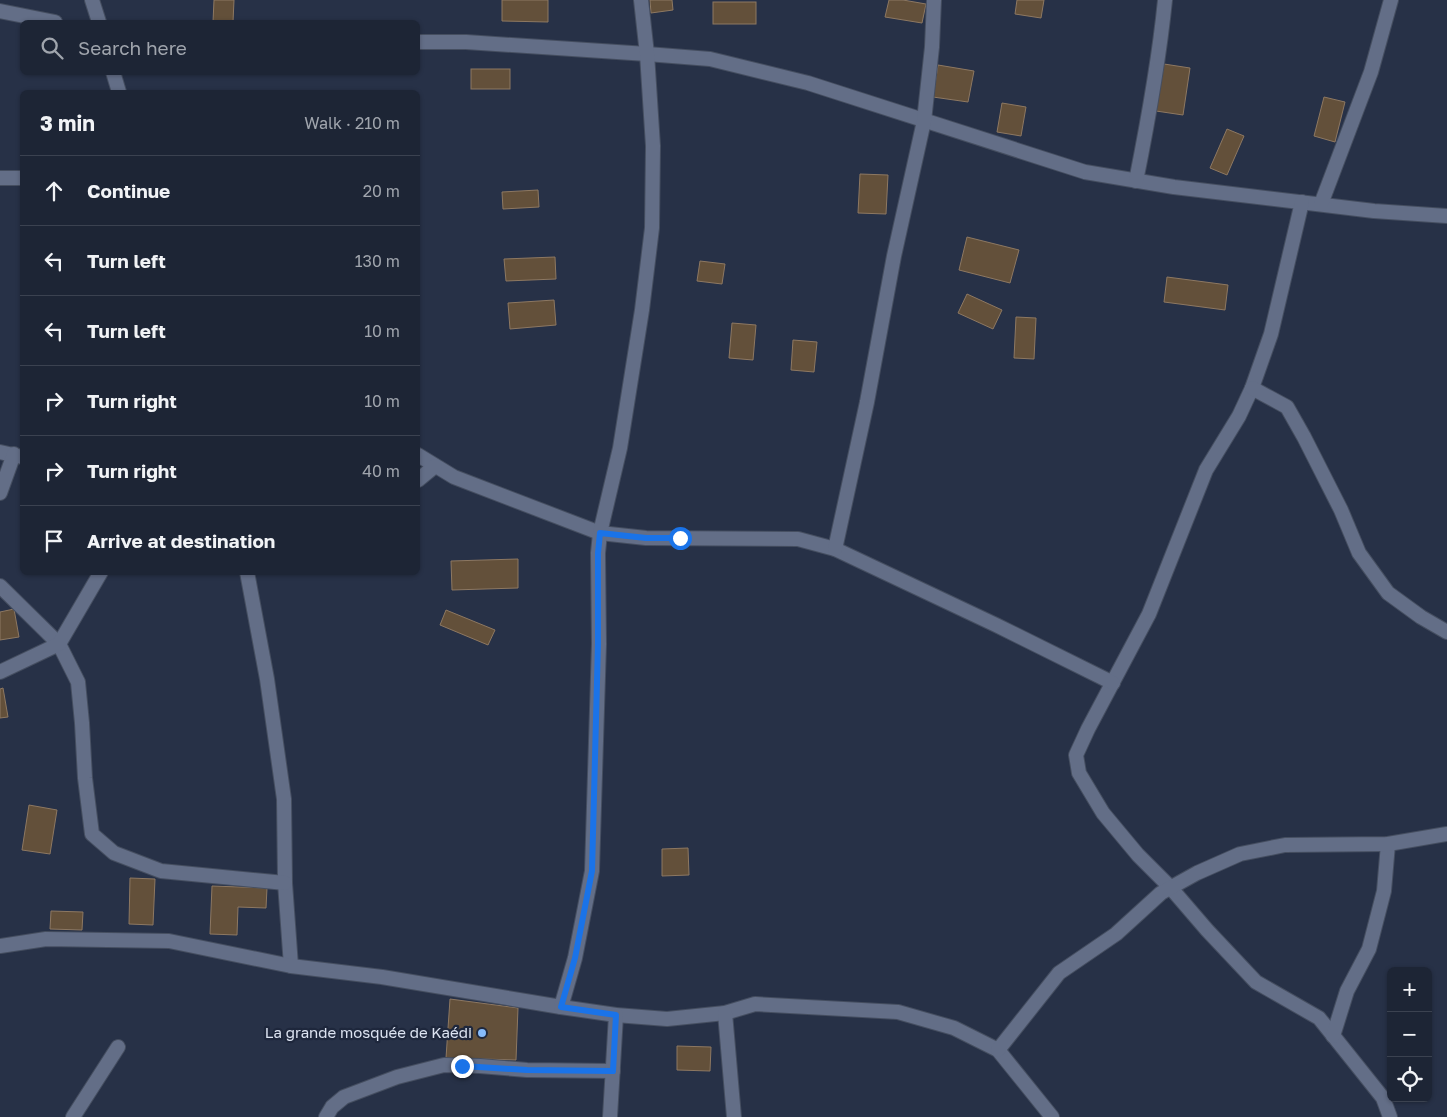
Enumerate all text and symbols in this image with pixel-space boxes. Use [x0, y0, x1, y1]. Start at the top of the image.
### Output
search box [20, 20, 420, 75]
icon: search [38, 34, 66, 62]
text: Search here [78, 36, 187, 59]
text: 3 min [40, 110, 95, 136]
text: Walk · 210 m [304, 113, 400, 133]
icon: ahead [40, 177, 68, 205]
text: Continue [87, 179, 170, 202]
text: 20 m [363, 181, 400, 201]
icon: left [40, 247, 68, 275]
text: Turn left [87, 249, 166, 272]
text: 130 m [355, 251, 400, 271]
icon: left [40, 317, 68, 345]
text: Turn left [87, 319, 166, 342]
text: 10 m [364, 321, 400, 341]
icon: right [40, 387, 68, 415]
text: Turn right [87, 389, 177, 412]
text: 10 m [364, 391, 400, 411]
icon: right [40, 457, 68, 485]
text: Turn right [87, 459, 177, 482]
text: 40 m [362, 461, 400, 481]
icon: arrive [40, 527, 68, 555]
route start [669, 527, 692, 550]
text: Arrive at destination [87, 529, 275, 552]
map controls [1387, 967, 1432, 1102]
button: + [1387, 967, 1432, 1012]
button: − [1387, 1012, 1432, 1057]
place label: La grande mosquée de Kaédi [265, 1023, 472, 1041]
marker: La grande mosquée de Kaédi [476, 1027, 488, 1039]
route end [451, 1055, 474, 1078]
button: locate [1387, 1057, 1432, 1102]

